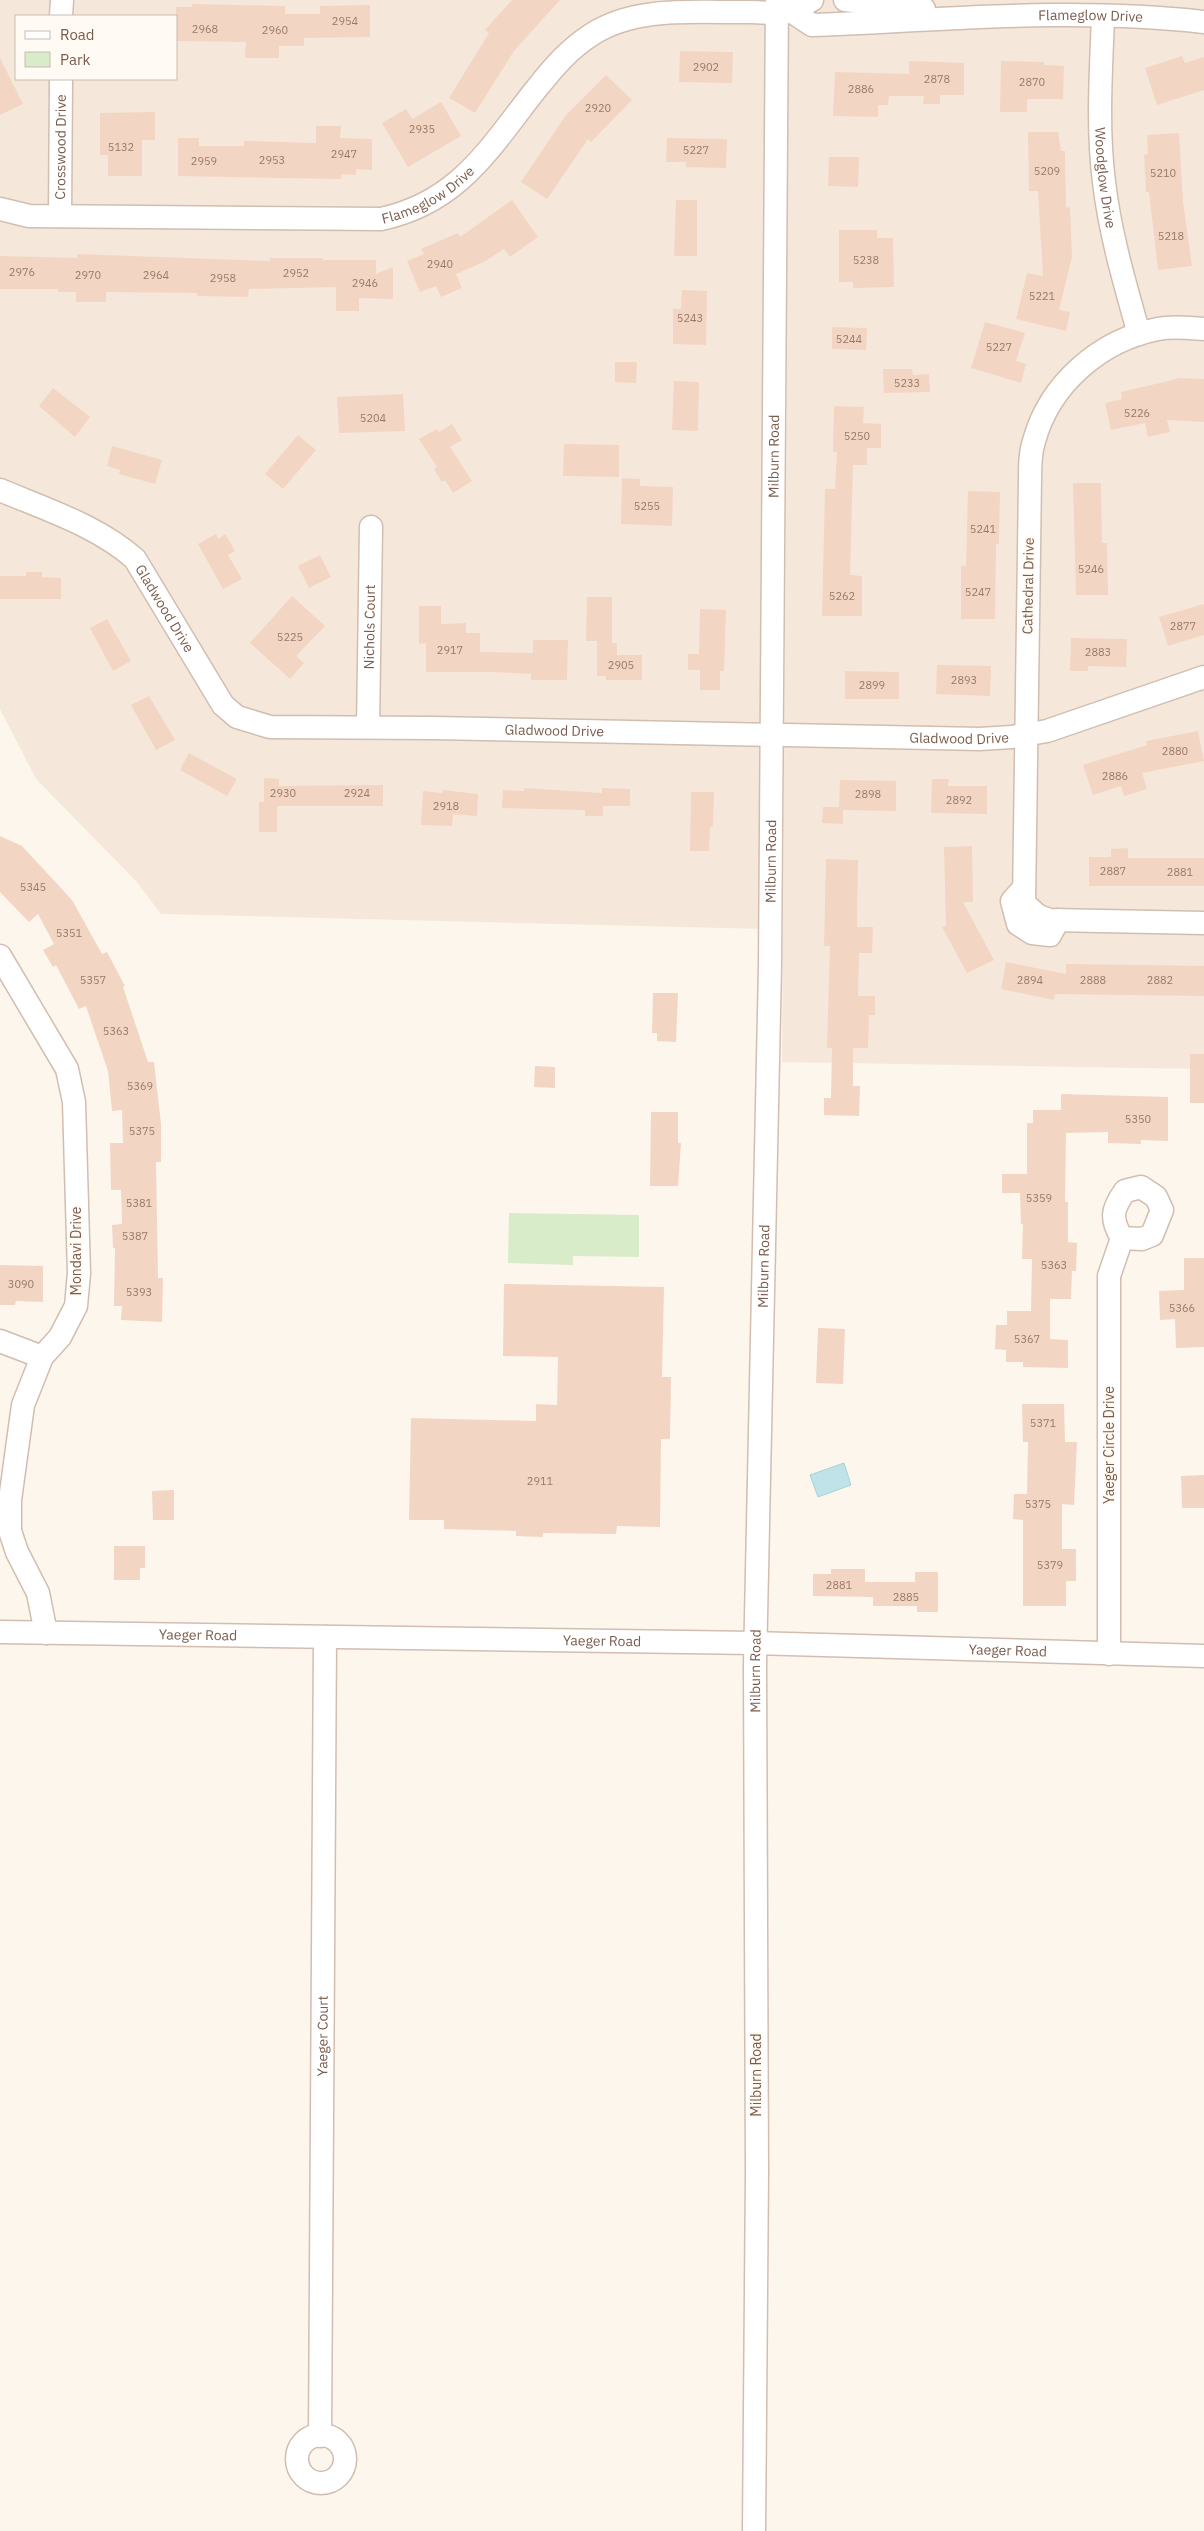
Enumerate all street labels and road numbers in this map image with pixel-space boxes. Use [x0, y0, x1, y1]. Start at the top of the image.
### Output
street label: Flameglow Drive [1038, 6, 1144, 26]
street label: Crosswood Drive [51, 94, 70, 200]
street label: Woodglow Drive [1091, 127, 1120, 230]
street label: Flameglow Drive [380, 162, 478, 228]
street label: Milburn Road [764, 414, 783, 498]
street label: Cathedral Drive [1018, 537, 1038, 635]
street label: Gladwood Drive [131, 561, 198, 656]
street label: Nichols Court [360, 584, 379, 670]
street label: Gladwood Drive [504, 720, 604, 740]
street label: Gladwood Drive [909, 728, 1010, 748]
street label: Milburn Road [761, 819, 780, 903]
street label: Mondavi Drive [67, 1206, 85, 1295]
street label: Milburn Road [754, 1224, 773, 1308]
street label: Yaeger Circle Drive [1100, 1386, 1118, 1504]
street label: Yaeger Road [159, 1625, 237, 1644]
street label: Milburn Road [746, 1629, 765, 1713]
street label: Yaeger Road [563, 1631, 641, 1650]
street label: Yaeger Road [968, 1640, 1047, 1660]
street label: Yaeger Court [313, 1995, 332, 2076]
street label: Milburn Road [747, 2033, 765, 2117]

